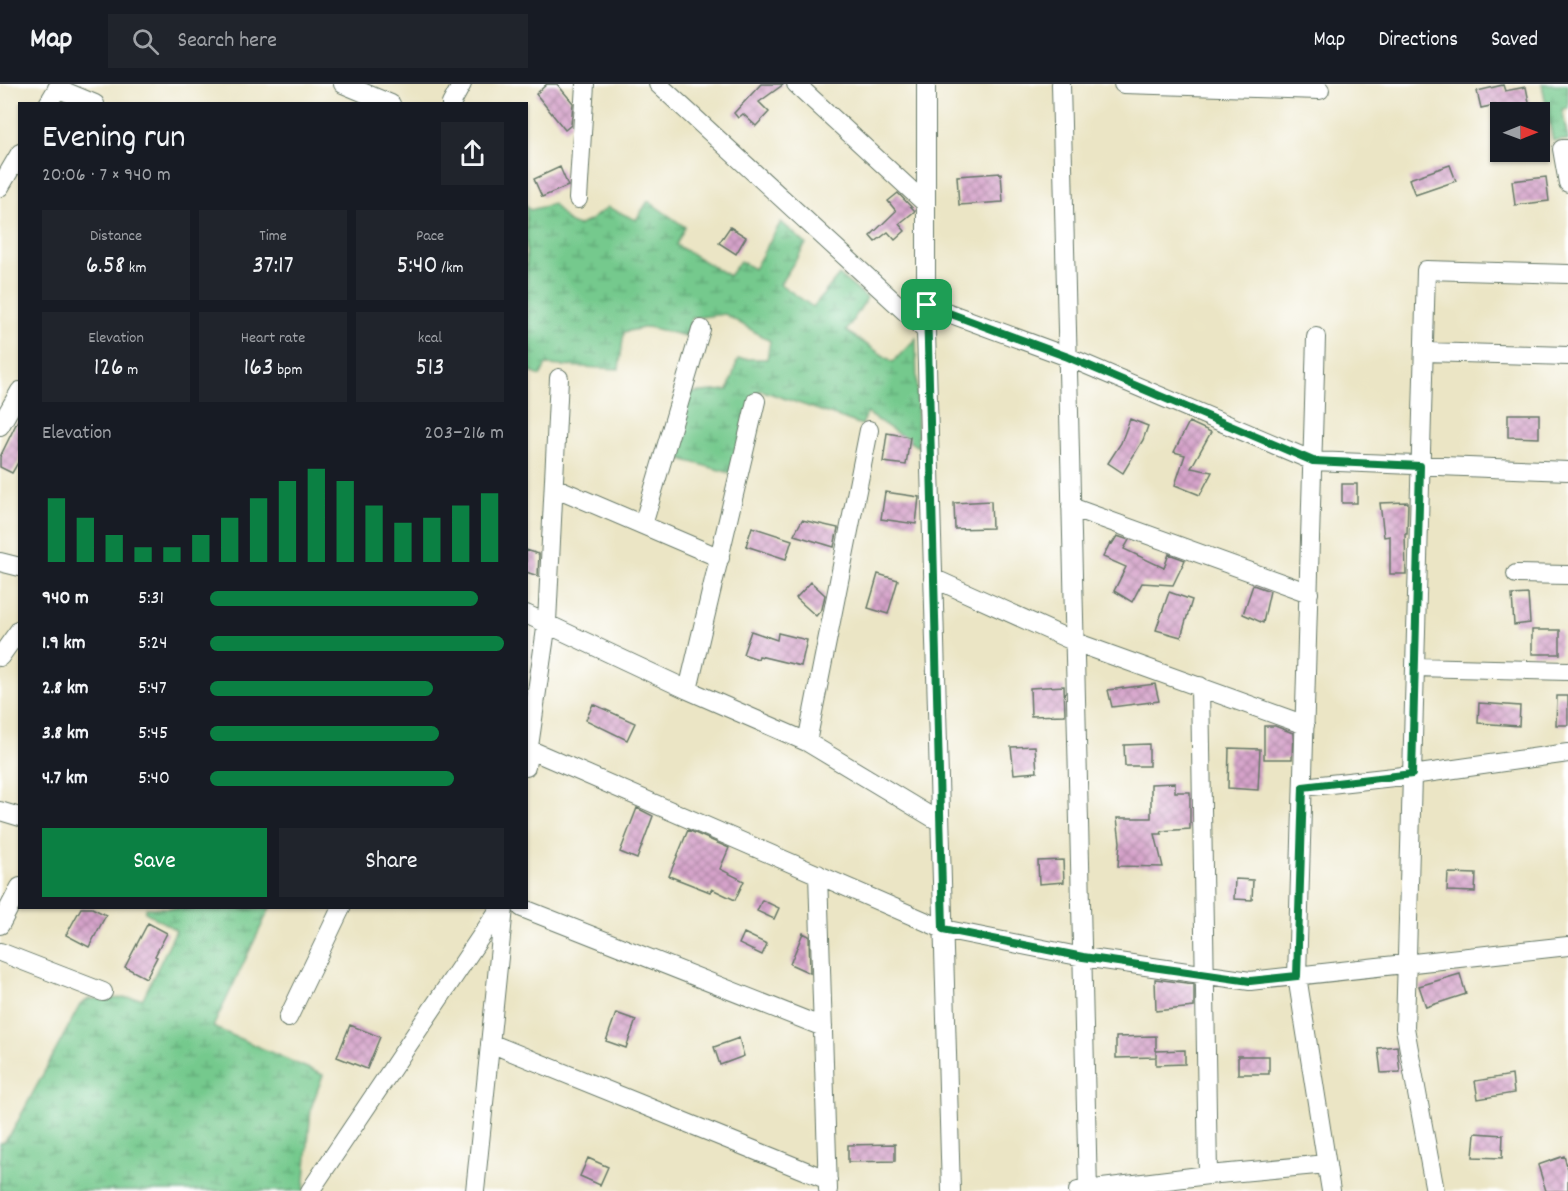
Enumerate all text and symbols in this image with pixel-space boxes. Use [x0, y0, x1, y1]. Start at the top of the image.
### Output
search box [108, 14, 528, 68]
text: Map [30, 21, 72, 61]
icon: search [129, 25, 162, 58]
text: Search here [177, 26, 277, 57]
text: Map [1314, 26, 1345, 56]
text: Directions [1378, 26, 1458, 56]
text: Saved [1491, 26, 1538, 56]
north arrow [1490, 102, 1550, 162]
map controls [1490, 102, 1550, 162]
text: Evening run [42, 116, 186, 163]
button: share [441, 122, 504, 185]
text: 20:06 · 7 × 940 m [42, 162, 171, 190]
text: Distance [90, 225, 142, 248]
text: Time [259, 225, 287, 248]
text: Pace [416, 225, 444, 248]
text: 6.58 [86, 248, 125, 285]
text: 37:17 [252, 248, 294, 285]
text: 5:40 [396, 248, 438, 285]
text: km [125, 257, 146, 280]
text: /km [438, 257, 464, 280]
pin [901, 279, 952, 330]
icon: arrive [910, 288, 943, 321]
text: Elevation [88, 327, 144, 350]
text: Heart rate [241, 327, 305, 350]
text: kcal [418, 327, 442, 350]
text: 126 [94, 350, 124, 387]
text: 163 [244, 350, 274, 387]
text: 513 [415, 350, 445, 387]
text: m [124, 359, 138, 382]
text: bpm [274, 359, 302, 382]
text: Elevation [42, 420, 112, 448]
text: 203–216 m [424, 420, 504, 448]
text: 940 m [42, 585, 89, 613]
text: 5:31 [138, 585, 164, 613]
text: 1.9 km [42, 630, 85, 658]
text: 5:24 [138, 630, 168, 658]
text: 2.8 km [42, 675, 89, 703]
text: 5:47 [138, 675, 167, 703]
text: 3.8 km [42, 720, 89, 748]
text: 5:45 [138, 720, 168, 748]
text: 4.7 km [42, 765, 88, 793]
text: 5:40 [138, 765, 170, 793]
button: Save [42, 828, 267, 897]
button: Share [279, 828, 504, 897]

